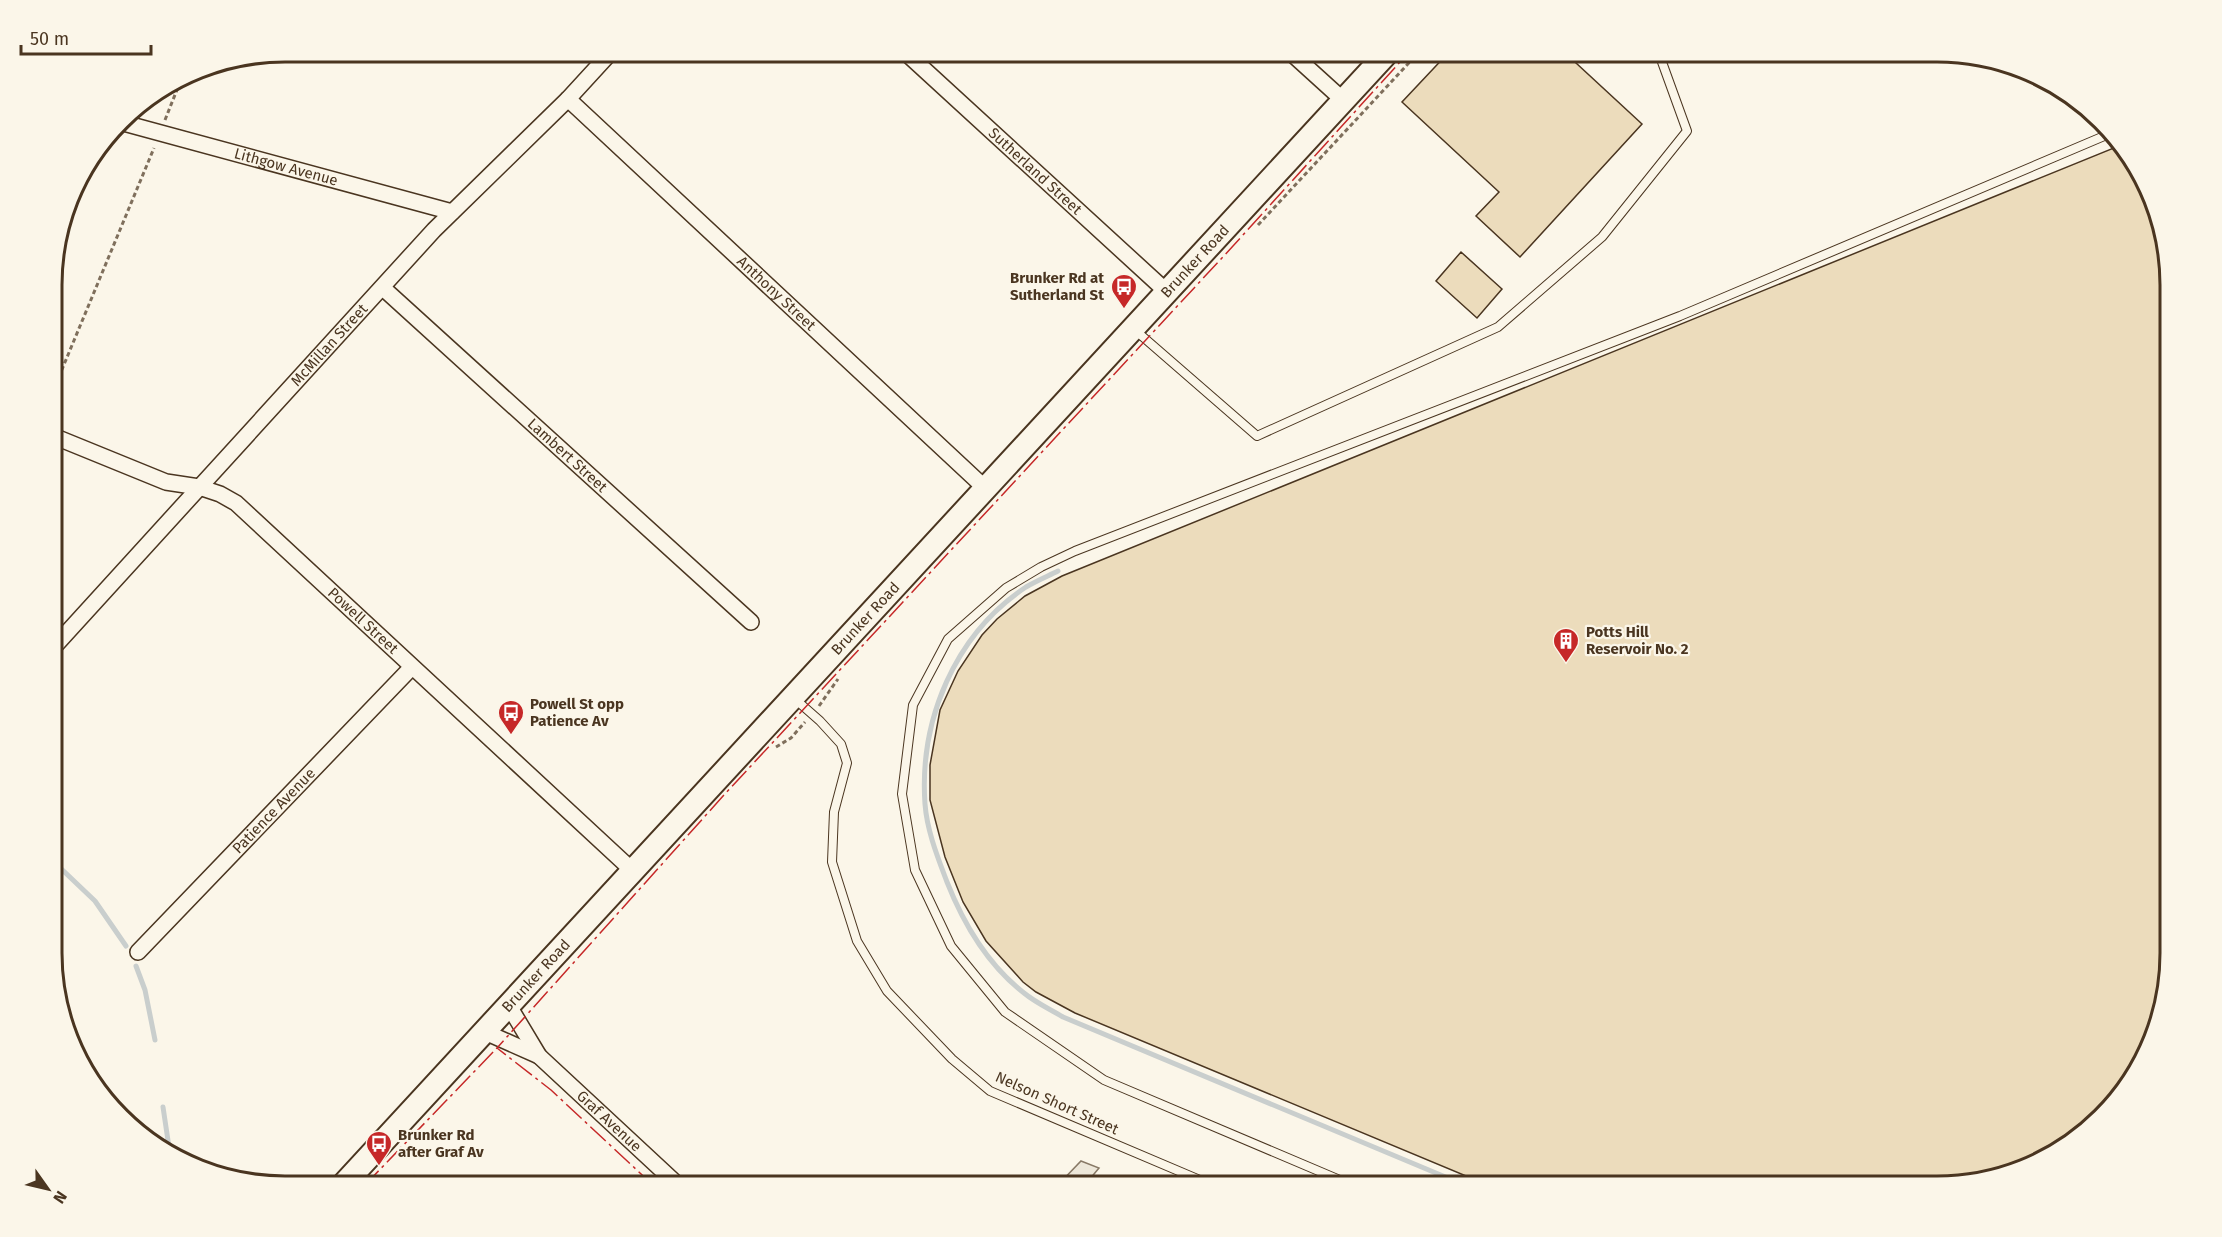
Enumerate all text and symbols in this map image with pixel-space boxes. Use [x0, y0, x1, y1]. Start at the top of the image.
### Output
scale bar [21, 18, 152, 56]
text: 50 m [30, 28, 69, 50]
street label: Sutherland Street [985, 124, 1086, 219]
street label: Lithgow Avenue [232, 144, 340, 190]
street label: Brunker Road [1157, 221, 1233, 301]
street label: Anthony Street [733, 252, 820, 335]
place label: Brunker Rd at Sutherland St [1010, 269, 1104, 304]
bus stop icon: Brunker Rd at Sutherland St [1109, 272, 1139, 310]
street label: McMillan Street [287, 300, 372, 390]
street label: Lambert Street [524, 415, 611, 496]
street label: Brunker Road [827, 578, 903, 659]
street label: Powell Street [324, 584, 402, 658]
place label: Potts Hill Reservoir No. 2 [1586, 623, 1689, 658]
building icon: Potts Hill Reservoir No. 2 [1551, 626, 1581, 664]
place label: Powell St opp Patience Av [530, 695, 624, 730]
bus stop icon: Powell St opp Patience Av [496, 698, 526, 736]
street label: Patience Avenue [229, 764, 319, 857]
street label: Brunker Road [498, 936, 574, 1016]
street label: Nelson Short Street [993, 1068, 1122, 1138]
street label: Graf Avenue [573, 1087, 645, 1156]
place label: Brunker Rd after Graf Av [398, 1126, 484, 1161]
bus stop icon: Brunker Rd after Graf Av [364, 1129, 394, 1167]
north arrow [18, 1159, 78, 1219]
text: N [49, 1187, 71, 1207]

